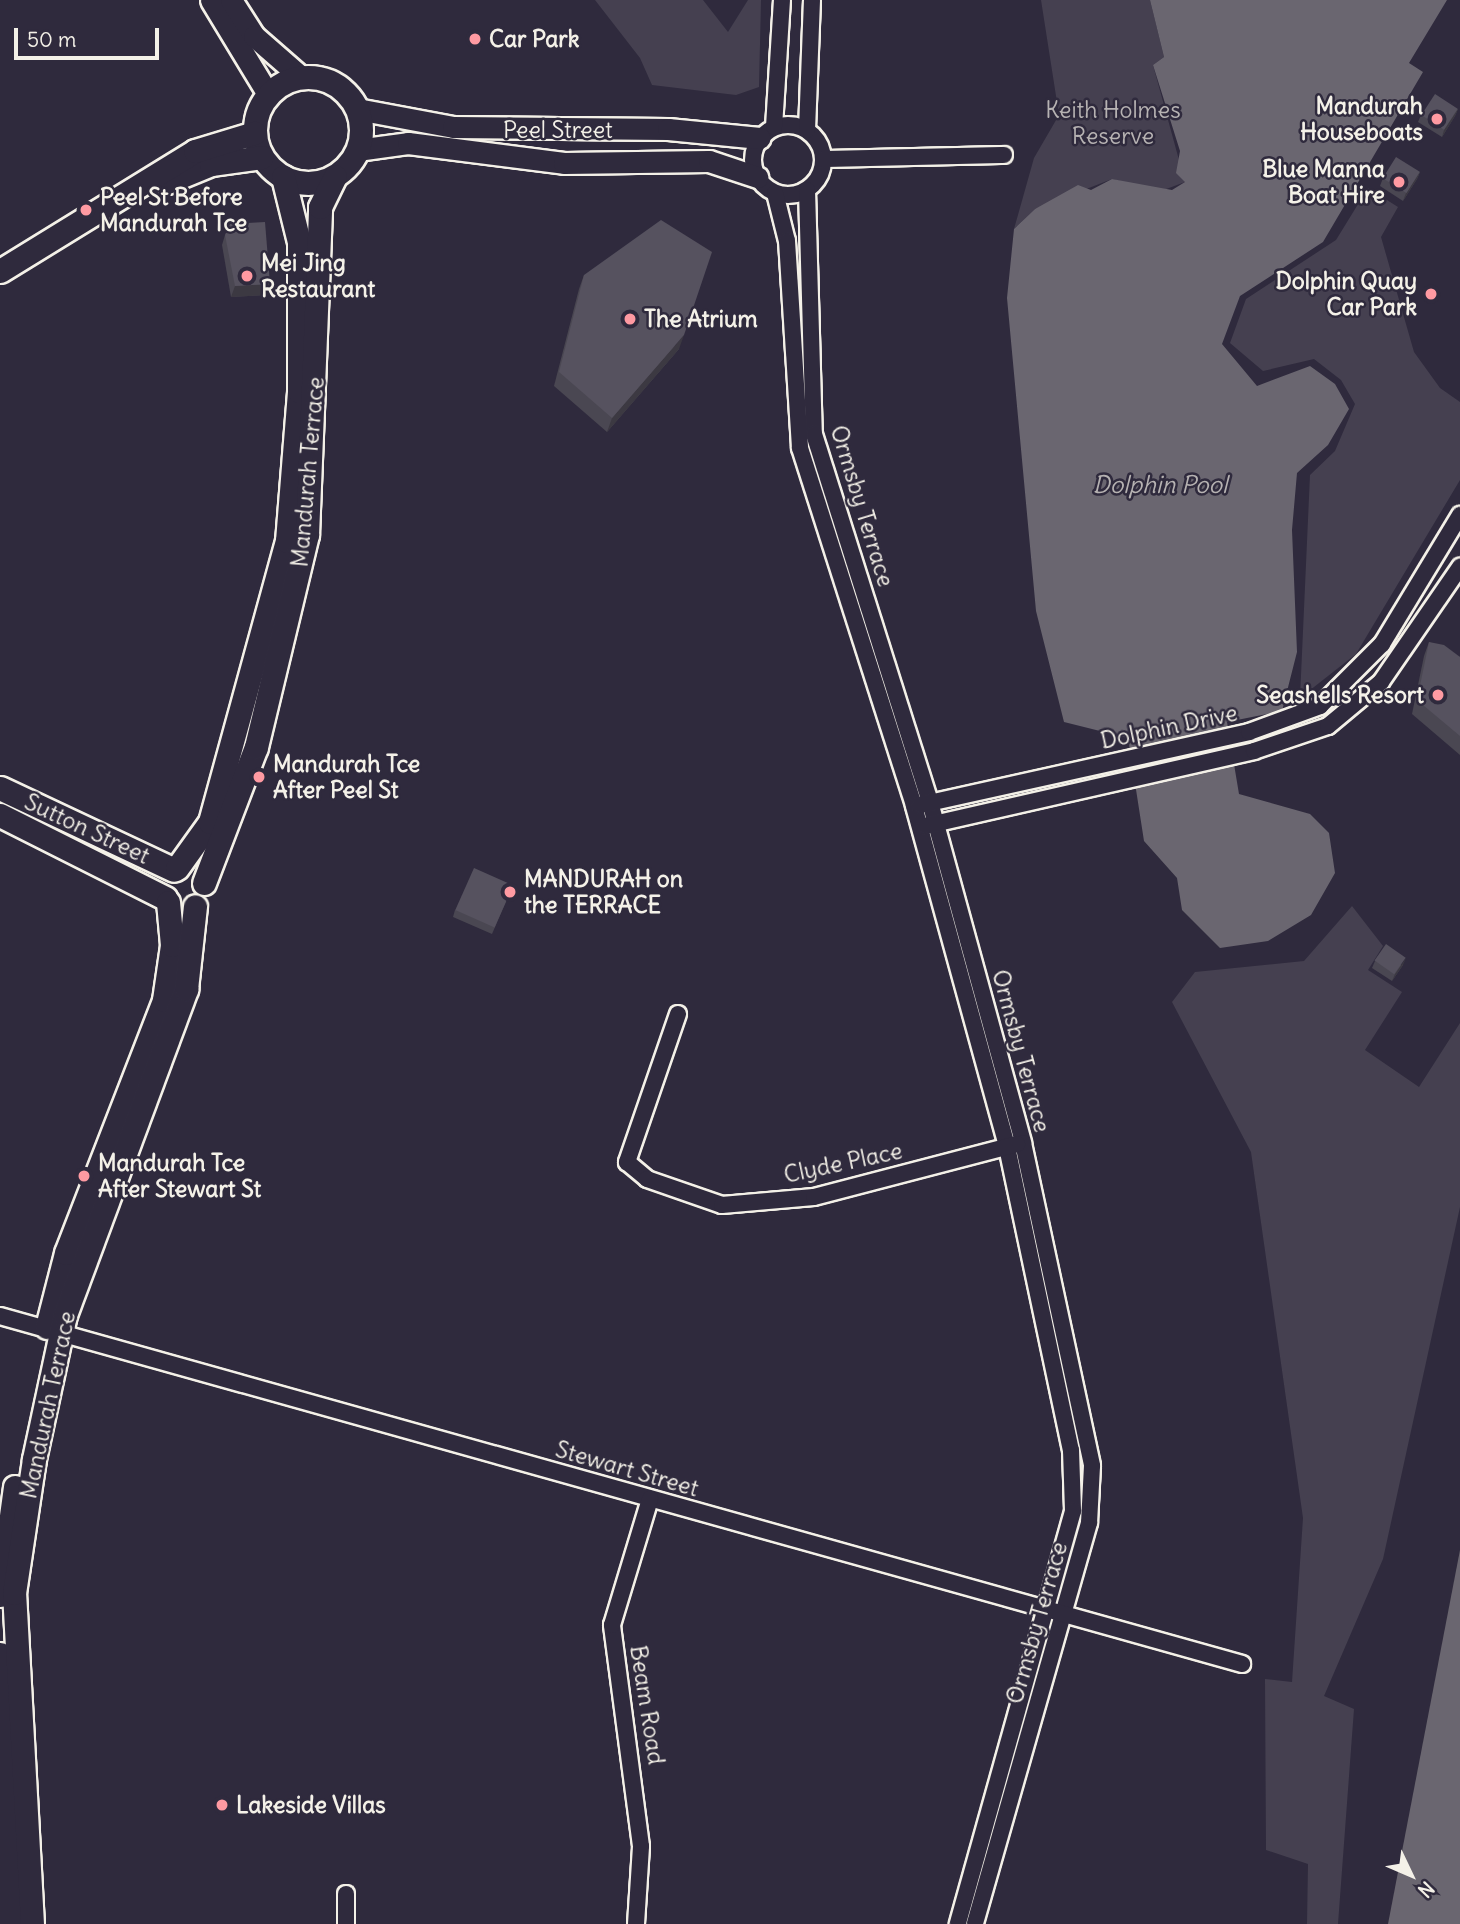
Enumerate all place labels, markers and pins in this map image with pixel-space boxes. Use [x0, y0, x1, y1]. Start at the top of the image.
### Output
place label: Car Park [489, 25, 579, 53]
marker: Car Park [467, 31, 483, 47]
place label: Mandurah Houseboats [1300, 92, 1423, 146]
marker: Mandurah Houseboats [1429, 111, 1445, 127]
place label: Blue Manna Boat Hire [1262, 155, 1385, 209]
marker: Blue Manna Boat Hire [1391, 174, 1407, 190]
place label: Peel St Before Mandurah Tce [100, 183, 247, 237]
marker: Peel St Before Mandurah Tce [78, 202, 94, 218]
place label: Mei Jing Restaurant [261, 249, 375, 303]
place label: Dolphin Quay Car Park [1276, 267, 1417, 321]
marker: Mei Jing Restaurant [239, 268, 255, 284]
marker: Dolphin Quay Car Park [1423, 286, 1439, 302]
place label: The Atrium [644, 305, 758, 333]
marker: The Atrium [622, 311, 638, 327]
place label: Seashells Resort [1256, 681, 1424, 709]
marker: Seashells Resort [1430, 687, 1446, 703]
place label: Mandurah Tce After Peel St [273, 750, 420, 804]
marker: Mandurah Tce After Peel St [251, 769, 267, 785]
place label: MANDURAH on the TERRACE [524, 865, 683, 919]
marker: MANDURAH on the TERRACE [502, 884, 518, 900]
place label: Mandurah Tce After Stewart St [98, 1149, 261, 1203]
marker: Mandurah Tce After Stewart St [76, 1168, 92, 1184]
place label: Lakeside Villas [236, 1791, 386, 1819]
marker: Lakeside Villas [214, 1797, 230, 1813]

